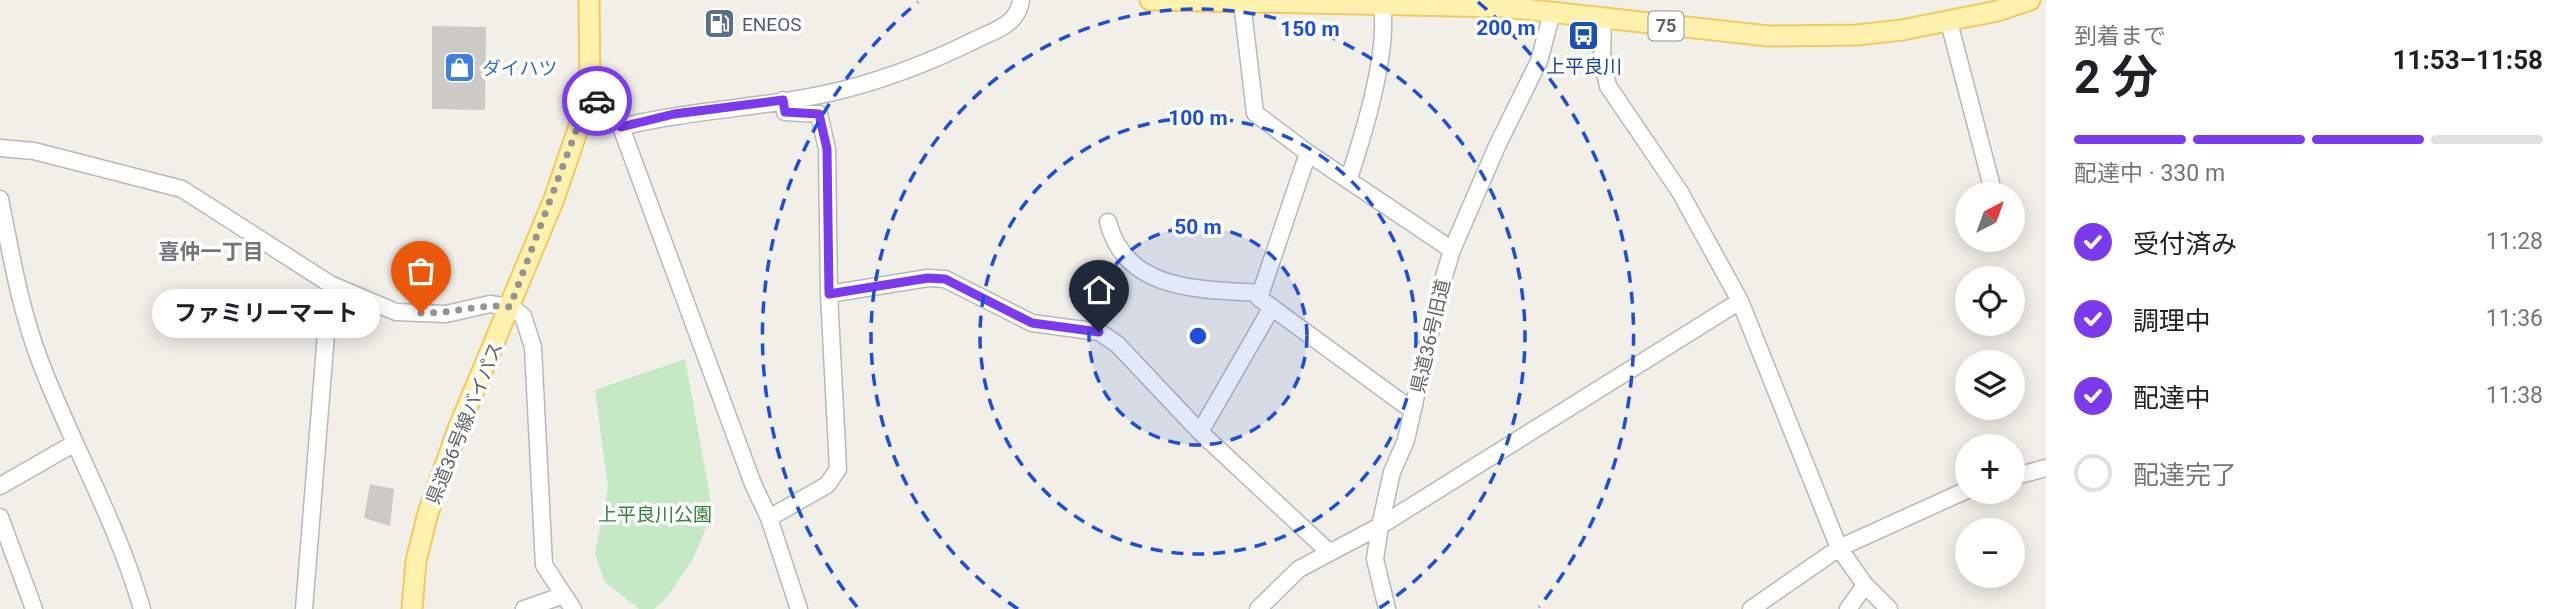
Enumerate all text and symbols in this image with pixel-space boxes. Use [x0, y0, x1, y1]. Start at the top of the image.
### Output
fuel station icon: ENEOS [702, 7, 736, 41]
road number: 75 [1648, 12, 1684, 41]
place label: ENEOS [742, 13, 802, 36]
text: 200 m [1476, 16, 1536, 40]
text: 150 m [1280, 17, 1340, 41]
bus stop icon: 上平良川 [1567, 18, 1601, 52]
text: 到着まで [2074, 23, 2166, 50]
text: 11:53–11:58 [2393, 45, 2543, 75]
text: 2 分 [2074, 50, 2158, 104]
shop icon: ダイハツ [442, 51, 476, 85]
place label: 上平良川 [1546, 55, 1622, 78]
place label: ダイハツ [482, 57, 558, 80]
courier [562, 66, 632, 136]
icon: car [578, 82, 616, 120]
text: 100 m [1168, 106, 1228, 130]
text: 配達中 · 330 m [2074, 160, 2225, 187]
north arrow [1955, 182, 2025, 252]
map controls [1955, 182, 2025, 588]
text: 50 m [1174, 215, 1222, 239]
icon: check [2074, 223, 2112, 261]
text: 11:28 [2486, 228, 2543, 255]
text: 受付済み [2133, 229, 2237, 259]
district label: 喜仲一丁目 [159, 240, 264, 264]
pin [391, 241, 451, 313]
icon: bag [402, 252, 440, 290]
pin [1069, 260, 1129, 332]
button: locate [1955, 266, 2025, 336]
icon: home [1080, 271, 1118, 309]
street label: 県道36号旧道 [1406, 277, 1455, 395]
callout: ファミリーマート [152, 288, 379, 338]
text: ファミリーマート [174, 300, 358, 327]
icon: check [2074, 300, 2112, 338]
text: 11:36 [2486, 305, 2543, 332]
text: 調理中 [2133, 306, 2211, 336]
centre of rings [1186, 324, 1210, 348]
street label: 県道36号線バイパス [421, 339, 508, 508]
button: layers [1955, 350, 2025, 420]
icon: check [2074, 377, 2112, 415]
text: 11:38 [2486, 382, 2543, 409]
text: 配達中 [2133, 383, 2211, 413]
button: + [1955, 434, 2025, 504]
text: 配達完了 [2133, 460, 2237, 490]
park label: 上平良川公園 [598, 503, 712, 526]
button: − [1955, 518, 2025, 588]

